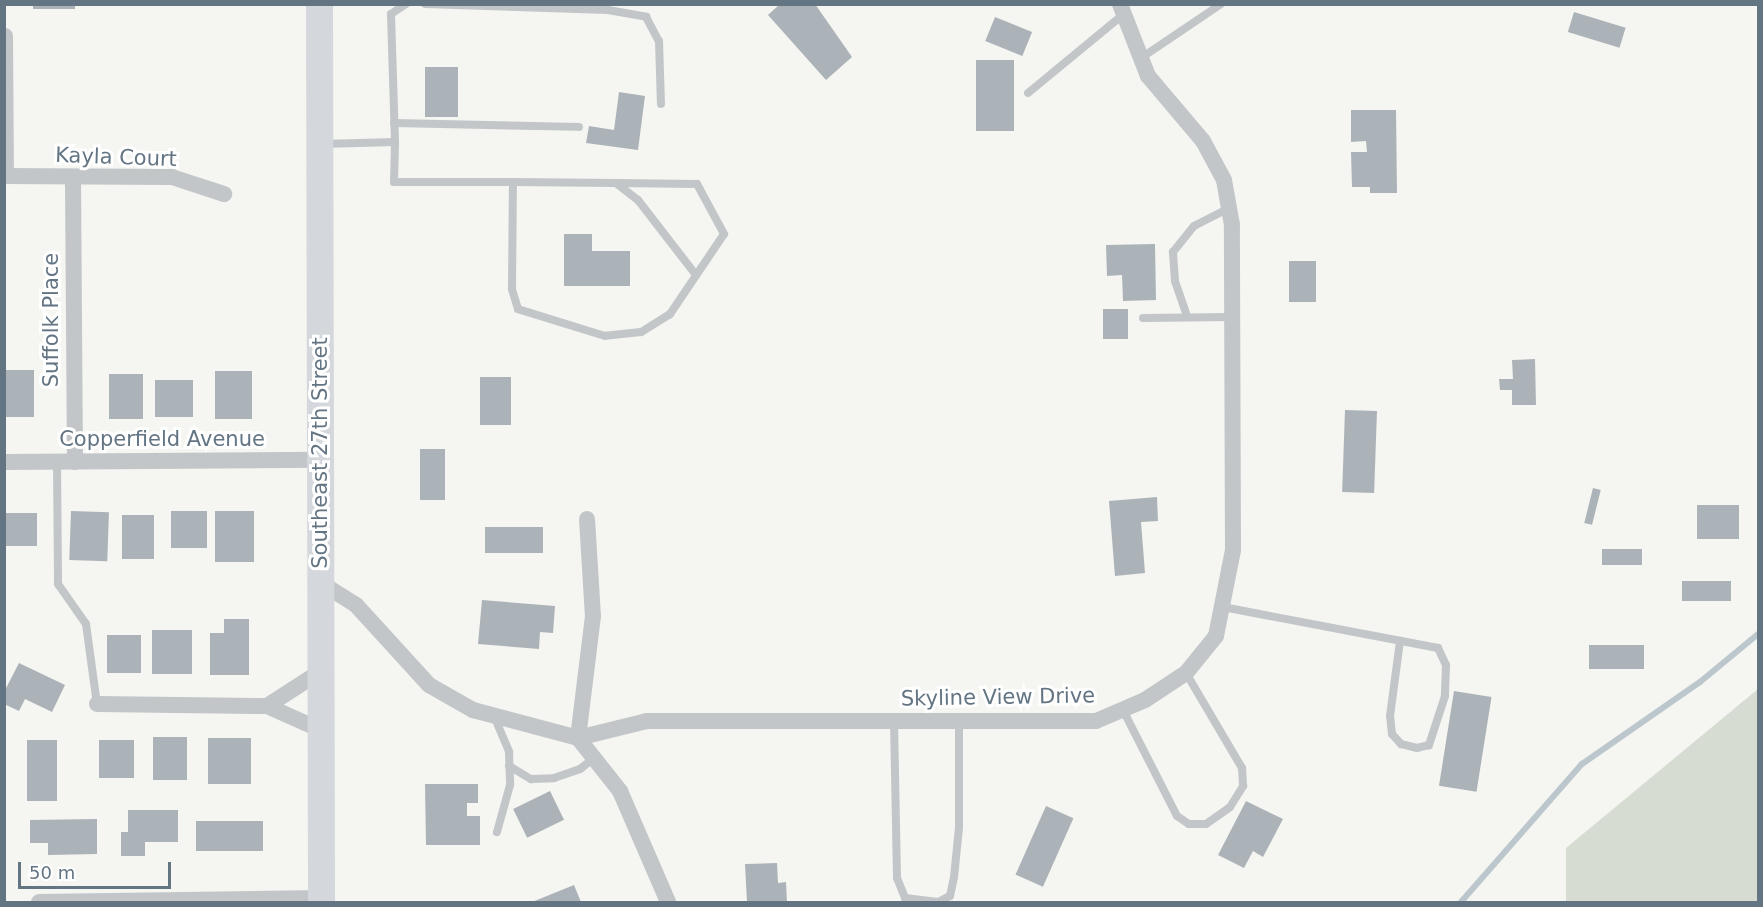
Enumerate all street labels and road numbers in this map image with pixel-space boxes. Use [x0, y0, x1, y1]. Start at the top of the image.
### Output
street label: Kayla Court [55, 142, 177, 172]
street label: Suffolk Place [38, 253, 64, 387]
street label: Southeast 27th Street [307, 337, 333, 569]
street label: Copperfield Avenue [59, 426, 265, 452]
street label: Skyline View Drive [901, 683, 1095, 711]

